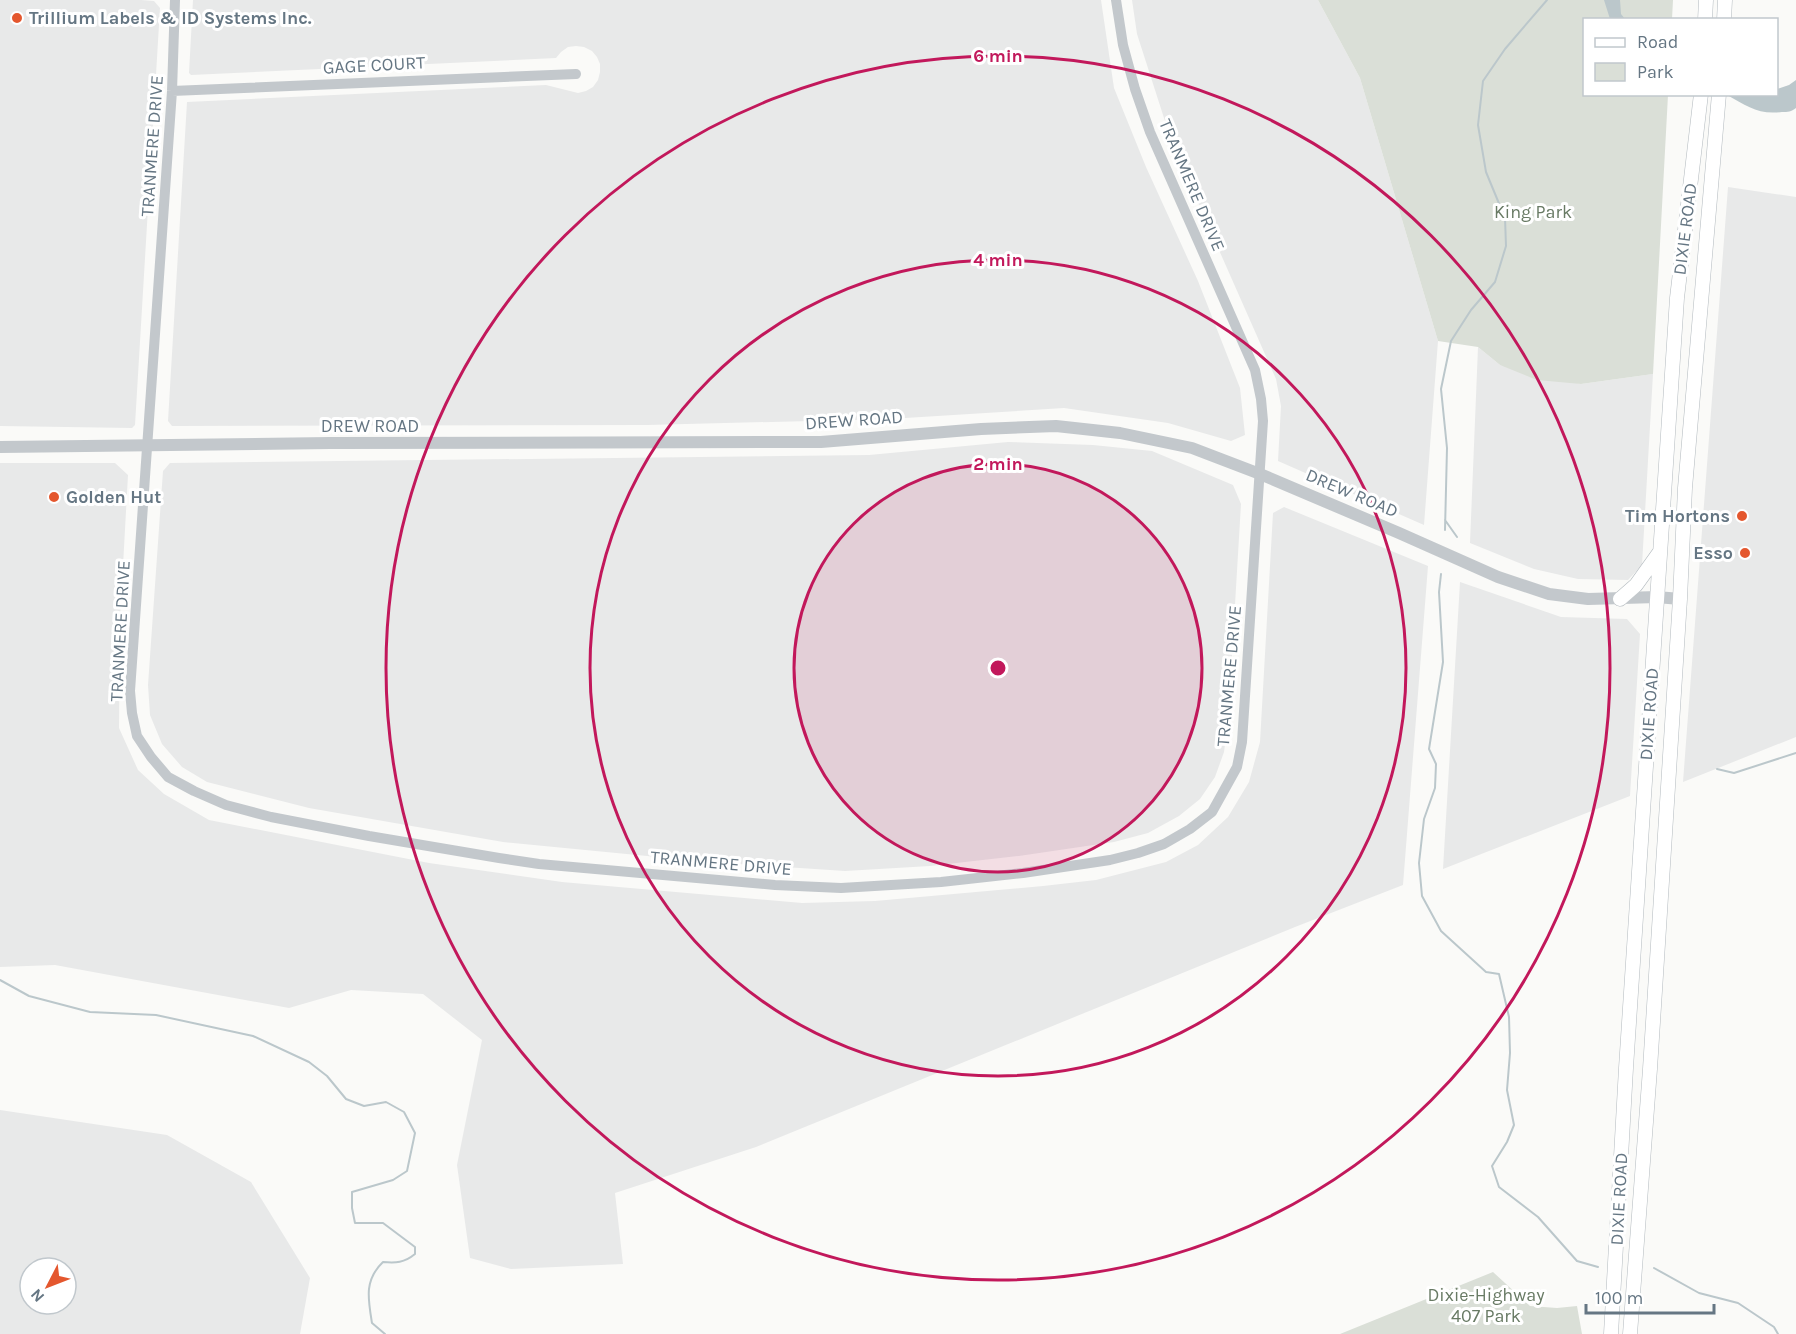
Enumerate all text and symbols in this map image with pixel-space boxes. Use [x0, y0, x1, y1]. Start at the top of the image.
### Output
place label: Trillium Labels & ID Systems Inc. [29, 7, 312, 29]
marker: Trillium Labels & ID Systems Inc. [10, 11, 24, 25]
legend [1583, 18, 1778, 96]
text: Road [1637, 31, 1678, 53]
text: 6 min [973, 45, 1023, 67]
street label: GAGE COURT [322, 51, 426, 79]
text: Park [1637, 61, 1674, 83]
street label: TRANMERE DRIVE [136, 75, 168, 217]
street label: TRANMERE DRIVE [1154, 116, 1230, 254]
street label: DIXIE ROAD [1668, 182, 1702, 276]
park label: King Park [1494, 201, 1572, 223]
text: 4 min [973, 249, 1023, 271]
street label: DREW ROAD [804, 406, 904, 434]
street label: DREW ROAD [321, 415, 419, 437]
text: 2 min [973, 453, 1023, 475]
street label: DREW ROAD [1302, 464, 1402, 522]
place label: Golden Hut [66, 486, 161, 508]
marker: Golden Hut [47, 490, 61, 504]
place label: Tim Hortons [1625, 505, 1730, 527]
marker: Tim Hortons [1735, 509, 1749, 523]
place label: Esso [1693, 542, 1733, 564]
marker: Esso [1738, 546, 1752, 560]
street label: TRANMERE DRIVE [105, 560, 135, 702]
street label: TRANMERE DRIVE [1212, 604, 1246, 748]
centre of rings [988, 658, 1008, 678]
street label: DIXIE ROAD [1635, 667, 1663, 761]
street label: TRANMERE DRIVE [649, 846, 793, 880]
street label: DIXIE ROAD [1606, 1152, 1632, 1246]
north arrow [18, 1256, 78, 1316]
scale bar [1586, 1277, 1714, 1315]
park label: Dixie-Highway 407 Park [1427, 1284, 1545, 1327]
text: N [26, 1285, 48, 1306]
text: 100 m [1595, 1287, 1643, 1309]

